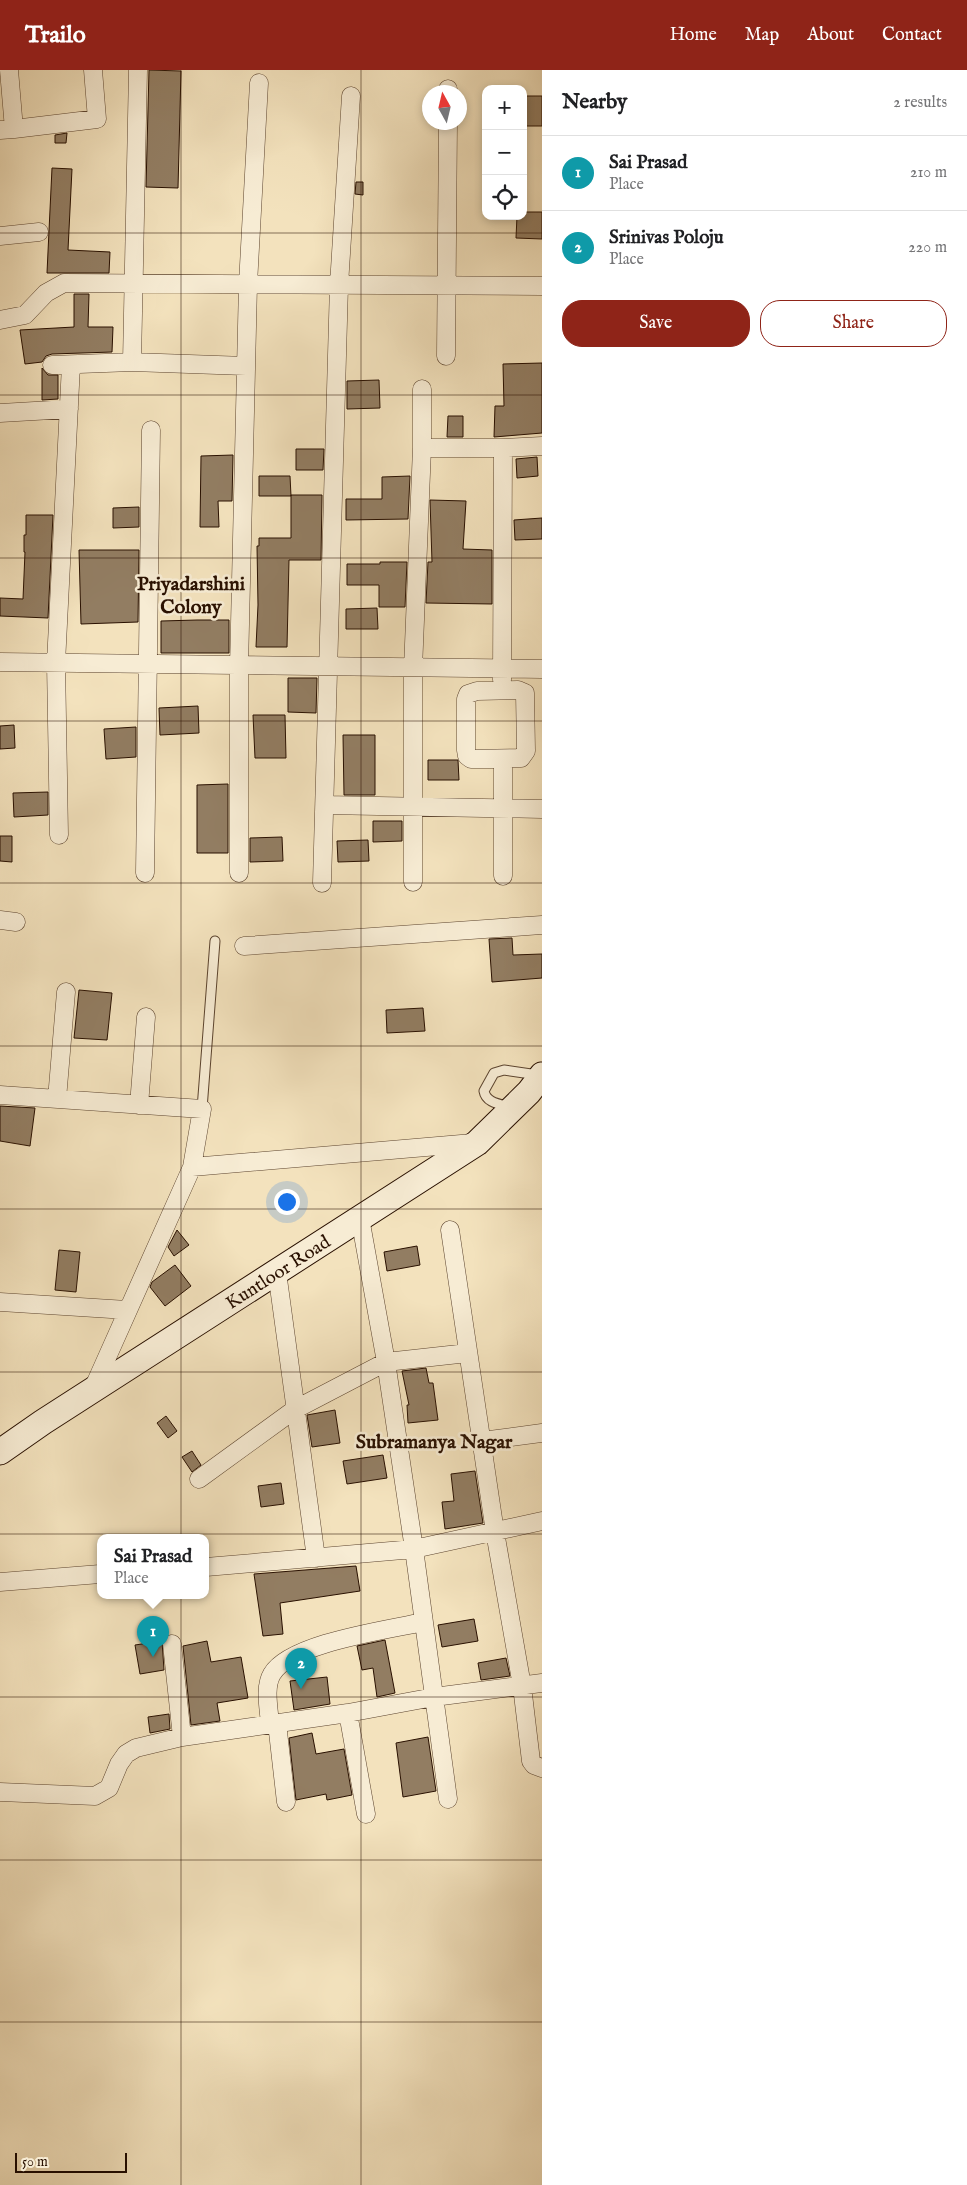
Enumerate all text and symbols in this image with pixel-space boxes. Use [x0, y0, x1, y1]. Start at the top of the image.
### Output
text: Trailo [25, 20, 86, 51]
text: Home [670, 24, 717, 47]
text: Map [745, 24, 779, 47]
text: About [807, 24, 854, 47]
text: Contact [882, 24, 942, 47]
north arrow [422, 85, 467, 130]
map controls [482, 85, 527, 220]
button: + [482, 85, 527, 130]
text: Nearby [562, 89, 627, 116]
text: 2 results [893, 93, 947, 113]
button: − [482, 130, 527, 175]
text: Sai Prasad [609, 151, 687, 175]
text: 1 [575, 163, 581, 183]
text: 210 m [910, 163, 947, 183]
button: locate [482, 175, 527, 220]
text: Place [609, 175, 644, 195]
text: Srinivas Poloju [609, 226, 724, 250]
text: 2 [574, 238, 582, 258]
text: 220 m [908, 238, 947, 258]
text: Place [609, 250, 644, 270]
button: Save [562, 300, 750, 347]
button: Share [760, 300, 947, 347]
district label: Priyadarshini Colony [137, 572, 246, 620]
your location [274, 1189, 300, 1215]
street label: Kuntloor Road [222, 1230, 336, 1316]
district label: Subramanya Nagar [356, 1430, 513, 1455]
popup [97, 1534, 209, 1599]
text: Sai Prasad [114, 1545, 192, 1569]
text: Place [114, 1569, 149, 1589]
pin: 1 [137, 1616, 169, 1657]
pin: 2 [285, 1648, 317, 1689]
scale bar [15, 2150, 128, 2173]
text: 50 m [22, 2153, 48, 2171]

